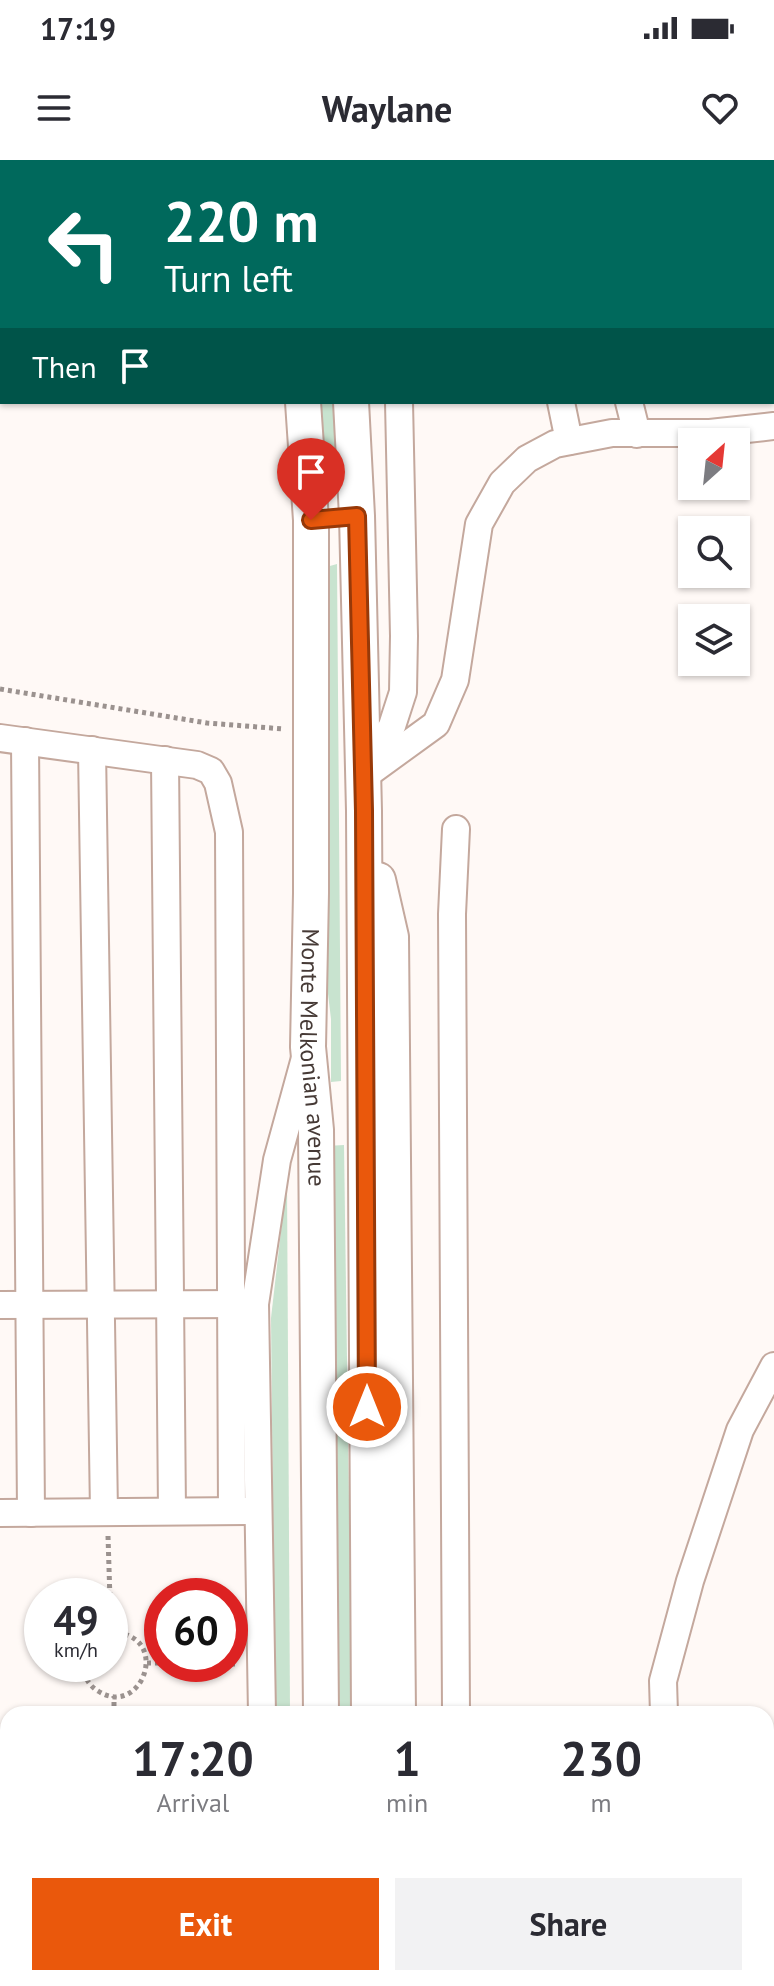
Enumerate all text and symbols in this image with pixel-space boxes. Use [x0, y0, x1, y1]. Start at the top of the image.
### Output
text: 17:19 [40, 9, 116, 48]
text: Waylane [322, 85, 452, 132]
icon: menu [32, 86, 76, 130]
icon: heart [698, 86, 742, 130]
text: 220 m [164, 185, 319, 257]
icon: left [32, 192, 136, 296]
text: Turn left [164, 255, 293, 302]
icon: arrive [113, 344, 157, 388]
text: Then [32, 347, 97, 386]
north arrow [678, 428, 750, 500]
map controls [678, 428, 750, 676]
pin [277, 438, 345, 520]
icon: arrive [289, 450, 333, 494]
button: search [678, 516, 750, 588]
button: layers [678, 604, 750, 676]
street label: Monte Melkonian avenue [293, 928, 332, 1187]
position arrow [325, 1365, 409, 1449]
speed limit sign: 60 [144, 1578, 248, 1682]
text: 49 [53, 1594, 99, 1646]
text: km/h [54, 1637, 98, 1663]
text: 17:20 [132, 1727, 254, 1789]
text: 1 [393, 1727, 421, 1789]
text: 230 [560, 1727, 642, 1789]
text: Arrival [157, 1786, 229, 1819]
text: min [386, 1786, 428, 1819]
text: m [591, 1786, 612, 1819]
button: Exit [32, 1878, 379, 1970]
button: Share [395, 1878, 742, 1970]

